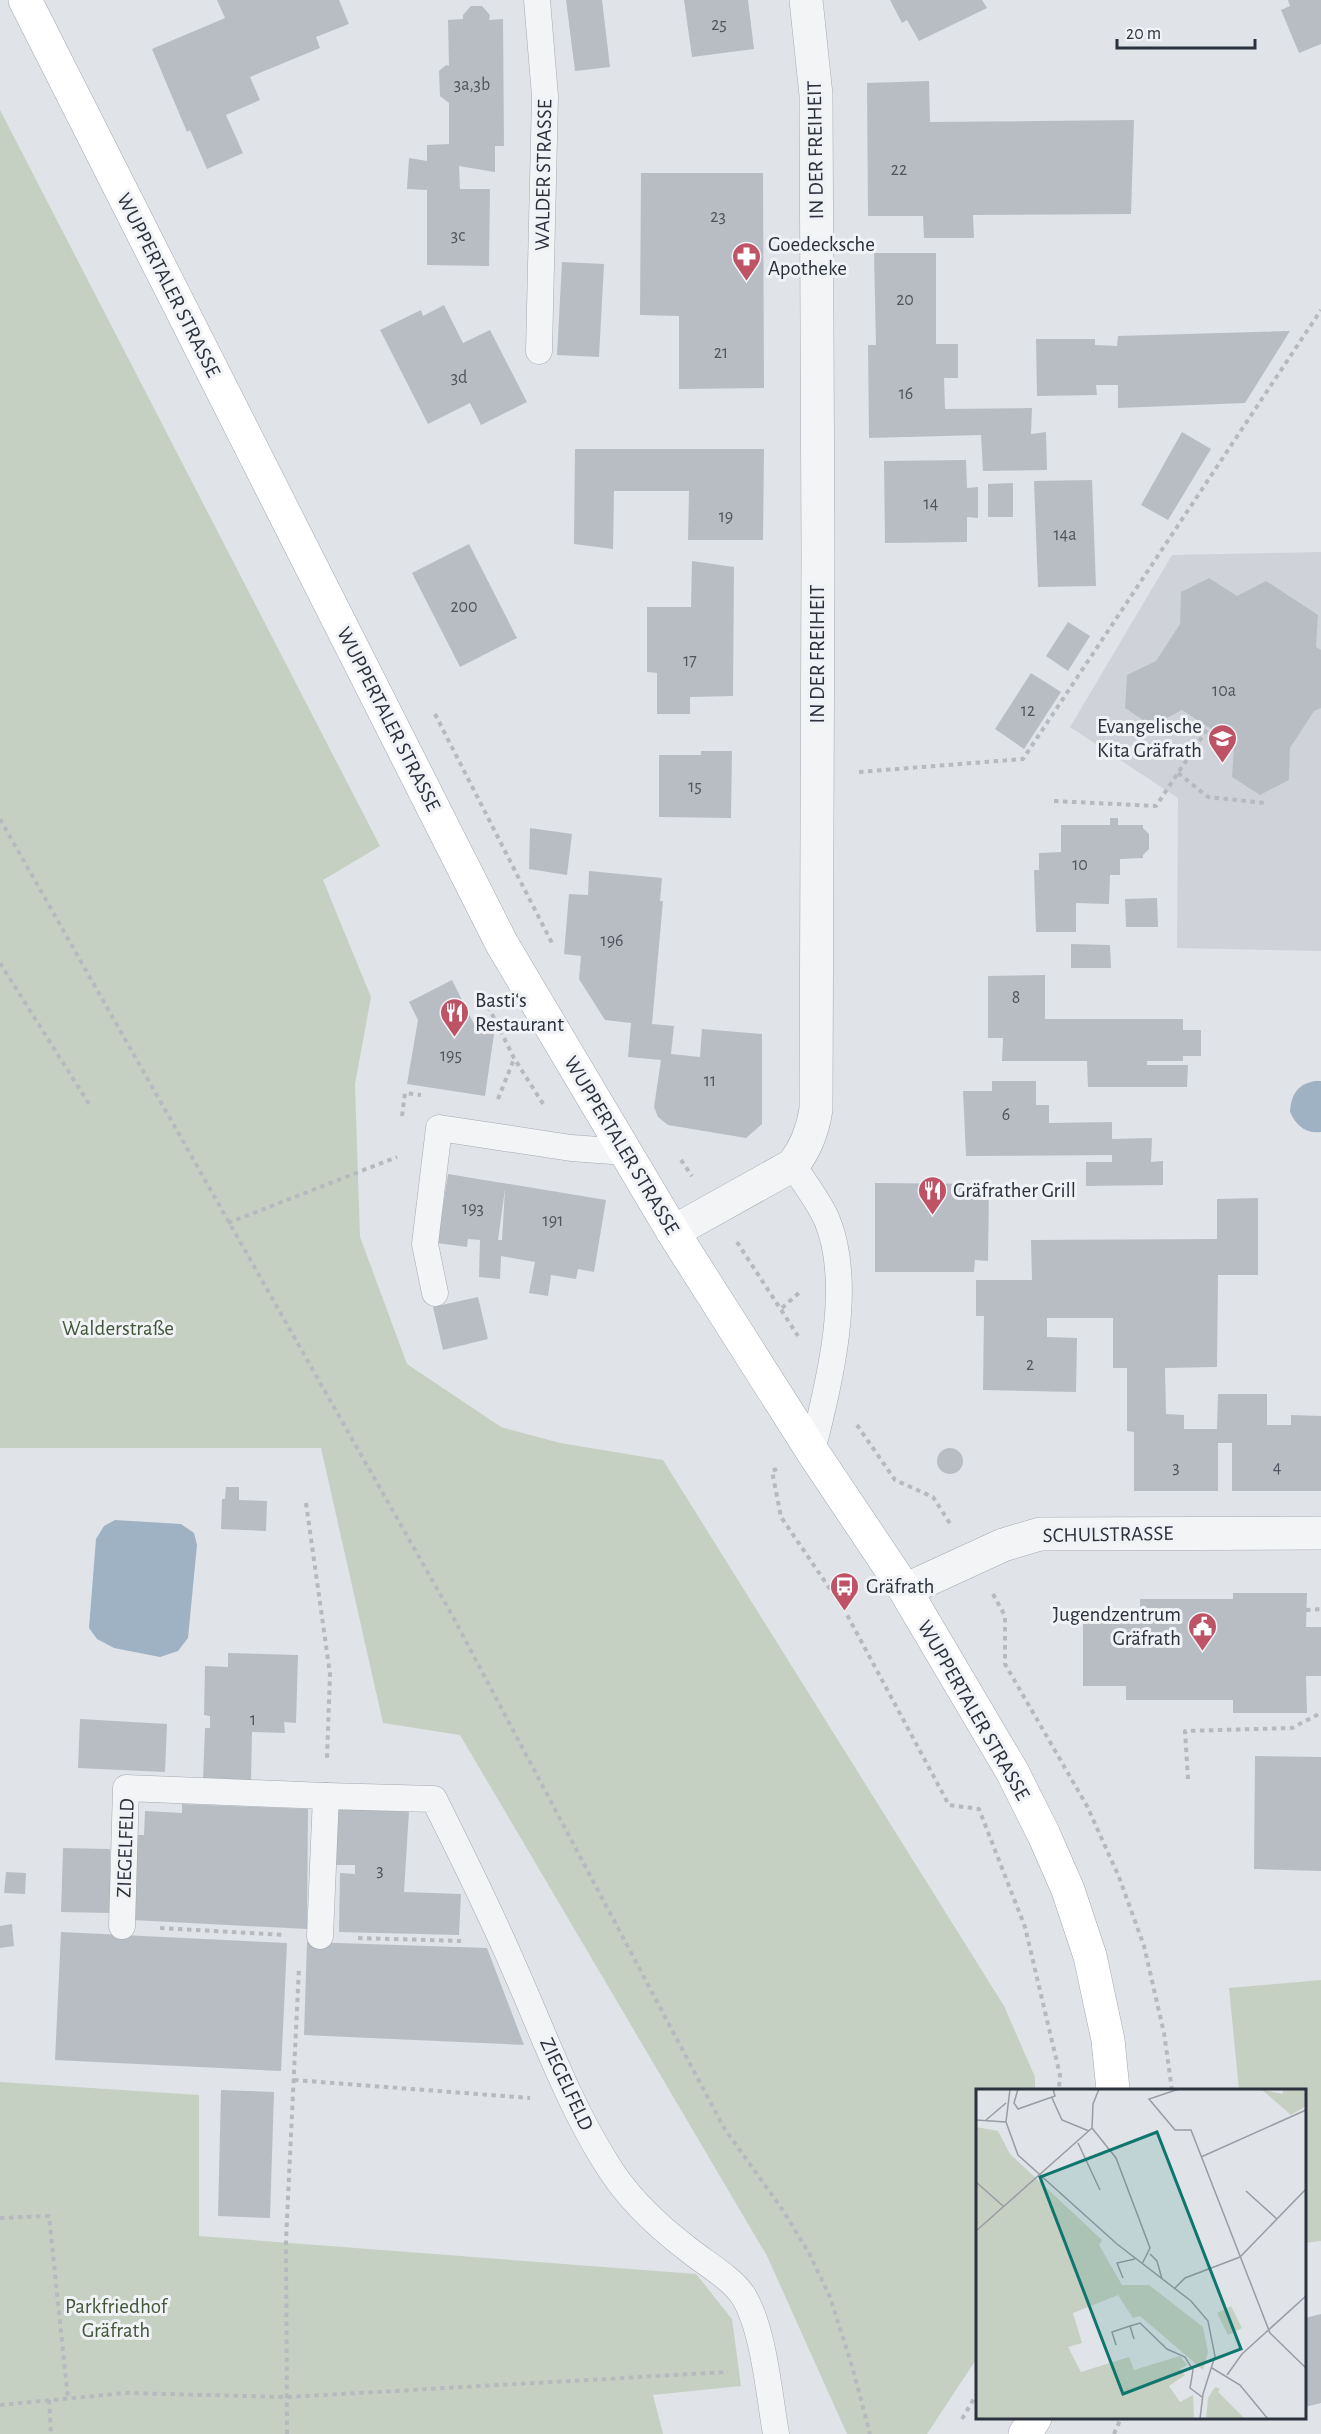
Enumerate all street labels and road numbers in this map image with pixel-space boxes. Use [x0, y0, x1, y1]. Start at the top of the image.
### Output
street label: IN DER FREIHEIT [804, 80, 827, 220]
street label: WALDER STRASSE [532, 99, 555, 251]
street label: WUPPERTALER STRASSE [113, 190, 224, 381]
street label: IN DER FREIHEIT [807, 585, 828, 723]
street label: WUPPERTALER STRASSE [333, 624, 444, 815]
street label: WUPPERTALER STRASSE [560, 1053, 683, 1238]
street label: SCHULSTRASSE [1042, 1523, 1174, 1546]
street label: WUPPERTALER STRASSE [914, 1617, 1034, 1804]
street label: ZIEGELFELD [113, 1798, 138, 1898]
street label: ZIEGELFELD [536, 2035, 597, 2134]

